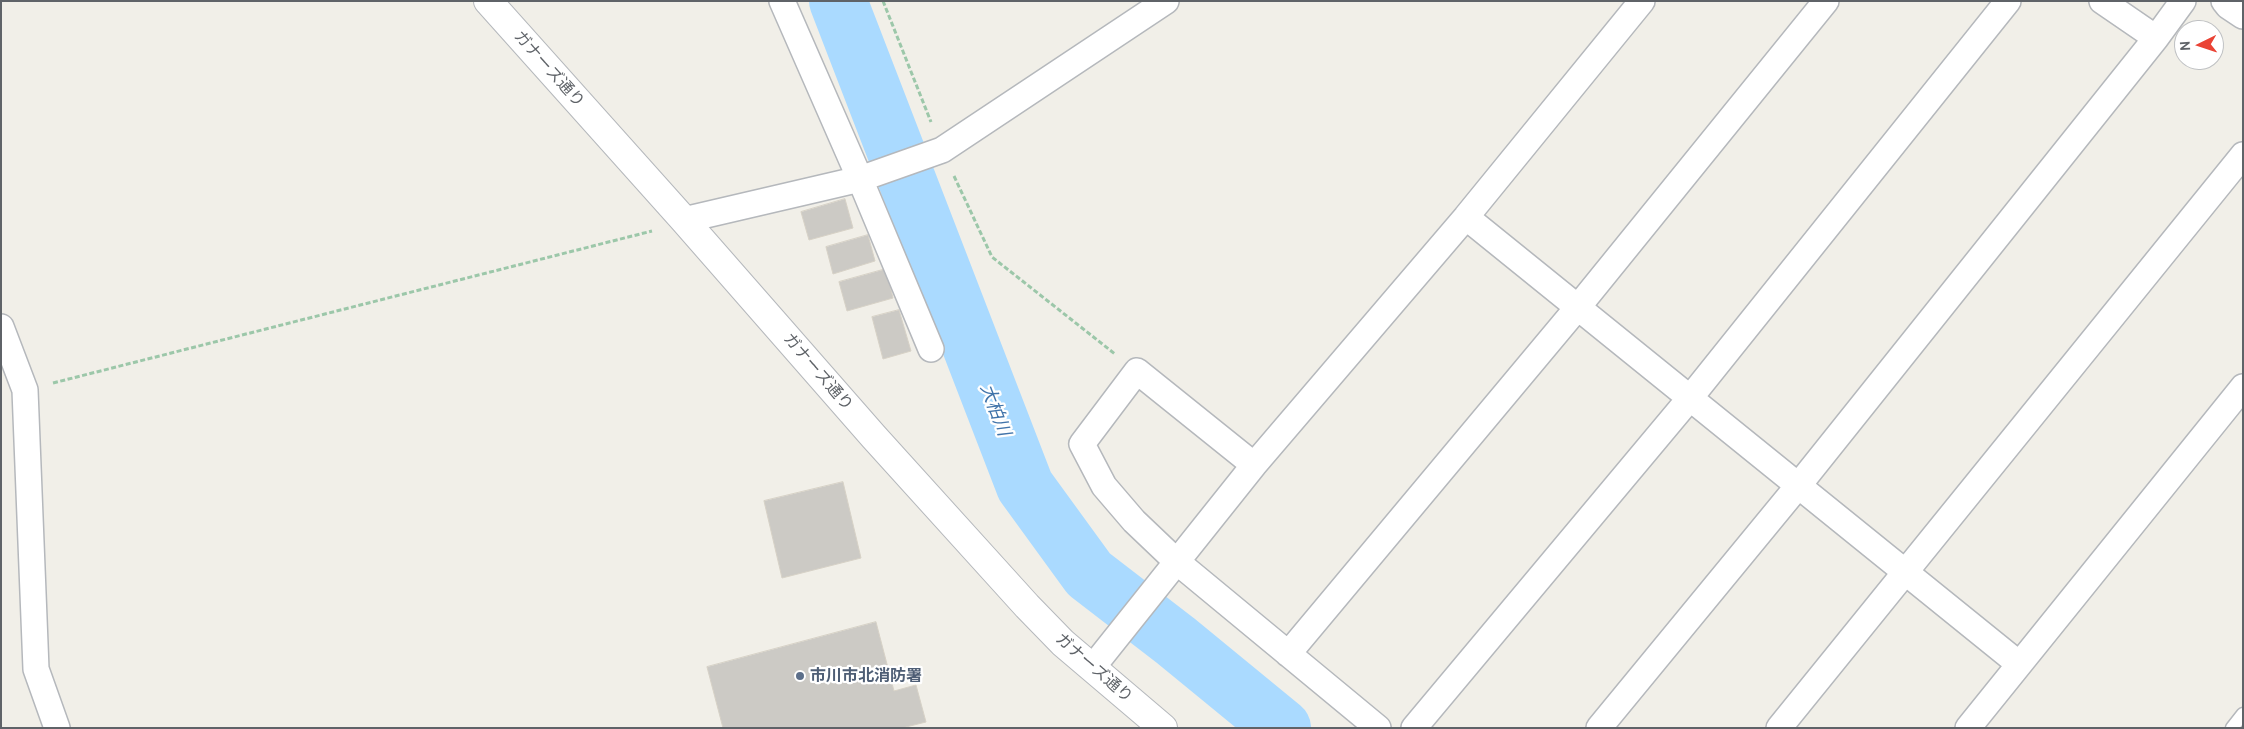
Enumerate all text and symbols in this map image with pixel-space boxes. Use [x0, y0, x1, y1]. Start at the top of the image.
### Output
north arrow [2174, 20, 2224, 70]
street label: ガナーズ通り [510, 27, 588, 111]
text: N [2176, 40, 2194, 52]
street label: ガナーズ通り [779, 329, 857, 415]
water label: 大柏川 [975, 381, 1015, 439]
street label: ガナーズ通り [1051, 629, 1137, 707]
place label: 市川市北消防署 [810, 666, 922, 686]
marker: 市川市北消防署 [794, 670, 806, 682]

